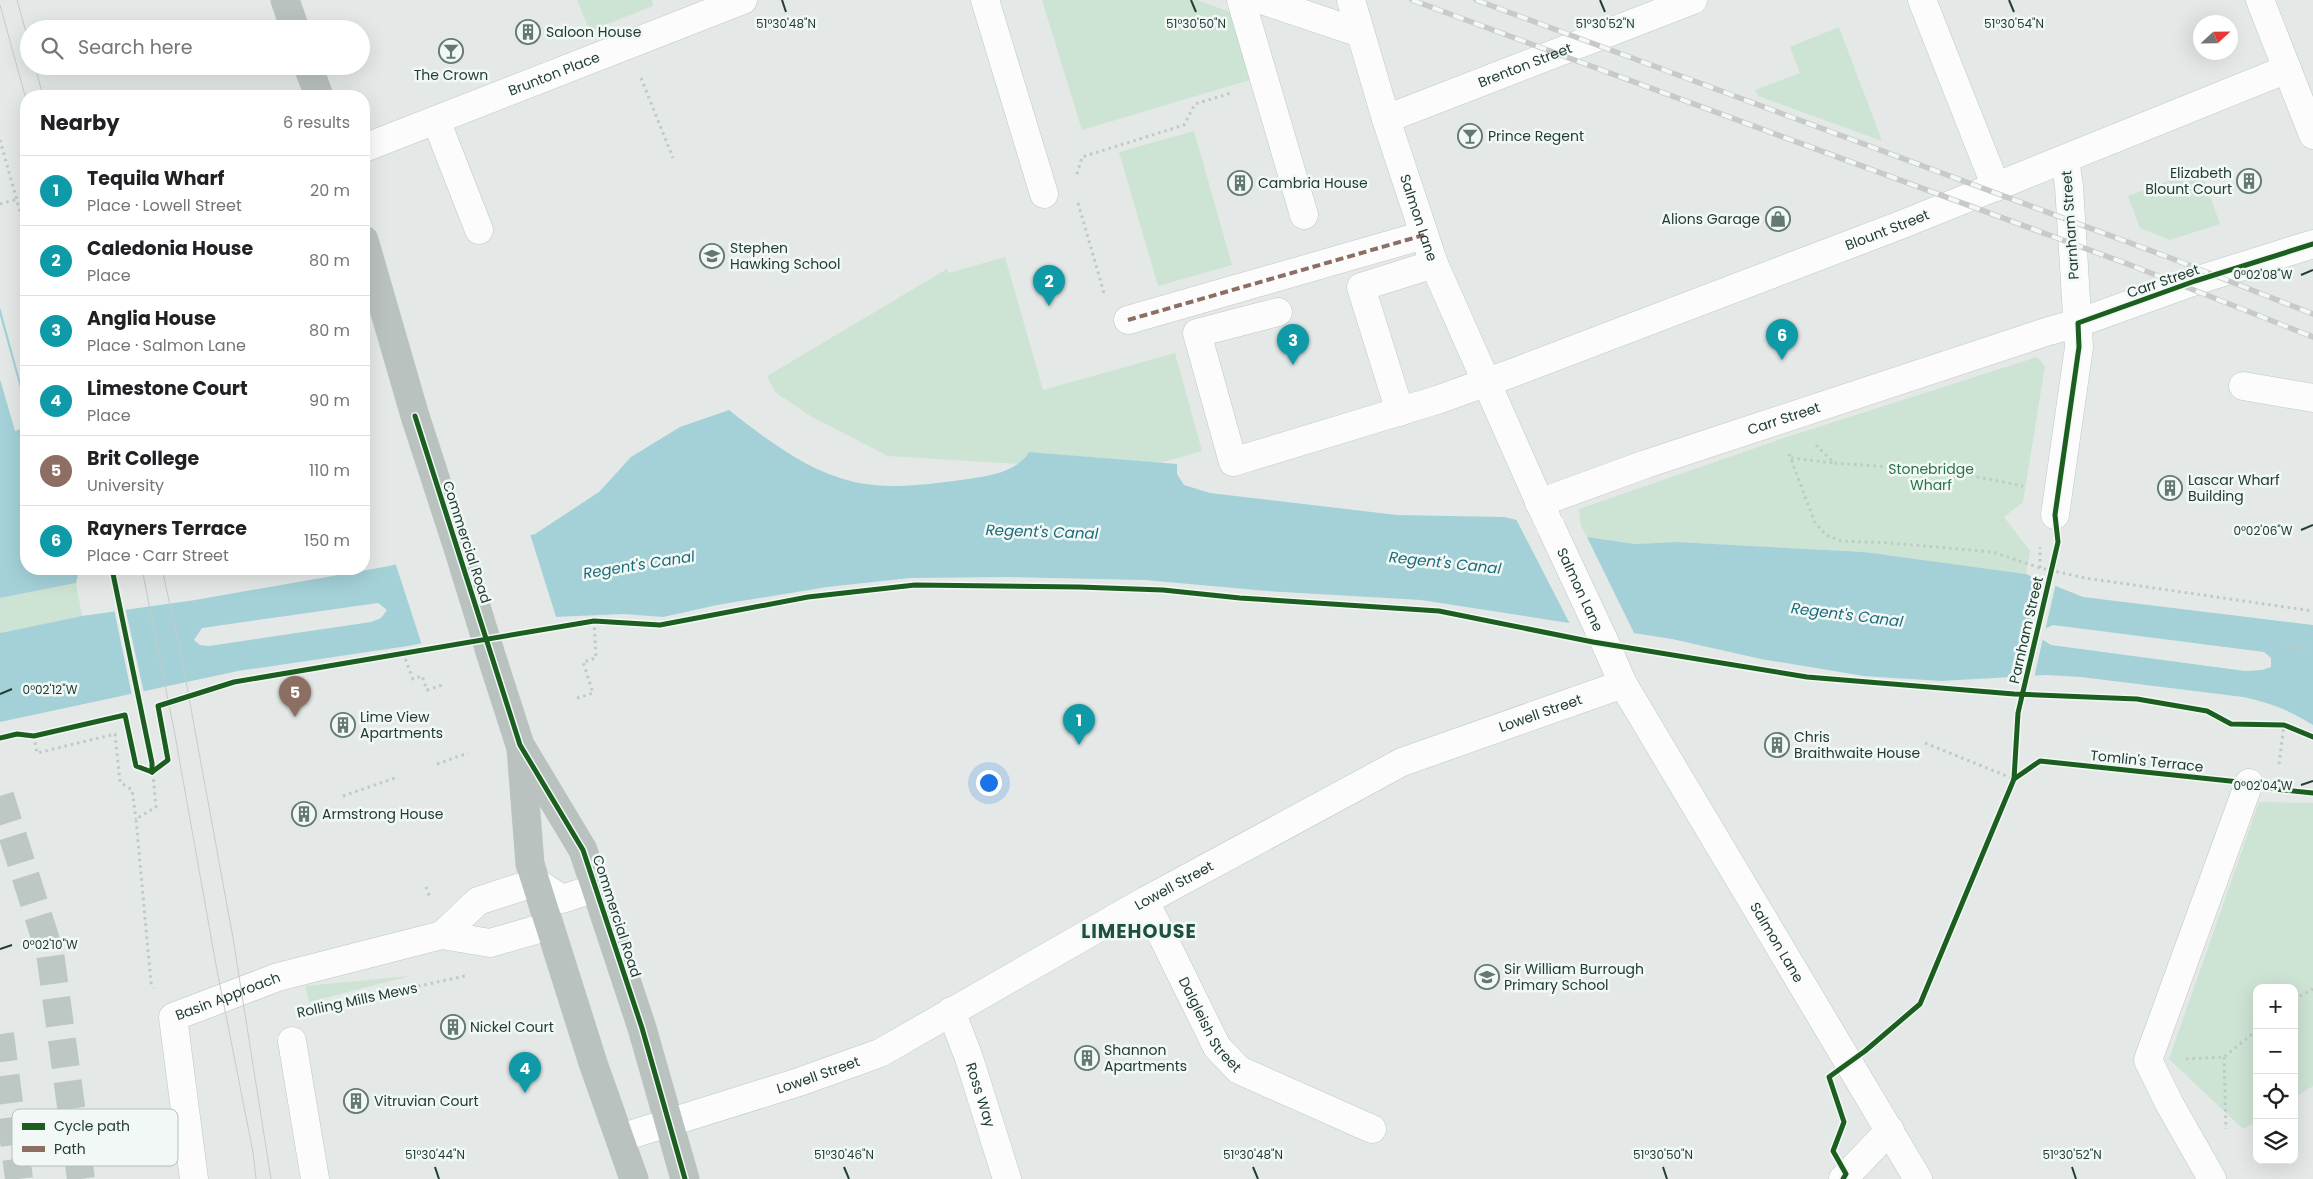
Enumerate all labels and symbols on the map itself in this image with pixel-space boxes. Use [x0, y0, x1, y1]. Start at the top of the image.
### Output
text: 51°30'48"N [756, 15, 816, 32]
text: 51°30'50"N [1166, 15, 1226, 32]
text: 51°30'52"N [1575, 15, 1635, 32]
text: 51°30'54"N [1984, 15, 2044, 32]
north arrow [2193, 15, 2238, 60]
building icon: Saloon House [515, 19, 541, 45]
place label: Saloon House [546, 22, 642, 42]
bar icon: The Crown [438, 38, 464, 64]
street label: Brenton Street [1475, 38, 1575, 92]
street label: Brunton Place [505, 47, 603, 101]
place label: The Crown [414, 65, 488, 85]
bar icon: Prince Regent [1457, 123, 1483, 149]
place label: Prince Regent [1488, 126, 1584, 146]
place label: Elizabeth Blount Court [2145, 163, 2232, 199]
building icon: Elizabeth Blount Court [2236, 168, 2262, 194]
building icon: Cambria House [1227, 170, 1253, 196]
street label: Parnham Street [2056, 170, 2084, 280]
street label: Salmon Lane [1395, 172, 1442, 264]
place label: Cambria House [1258, 173, 1368, 193]
street label: Blount Street [1842, 204, 1932, 255]
shop icon: Alions Garage [1765, 206, 1791, 232]
place label: Alions Garage [1662, 209, 1760, 229]
place label: Stephen Hawking School [730, 238, 841, 274]
school or university icon: Stephen Hawking School [699, 243, 725, 269]
street label: Carr Street [2124, 259, 2202, 303]
pin: 2 [1033, 265, 1065, 306]
text: 0°02'08"W [2233, 266, 2293, 283]
pin: 6 [1766, 319, 1798, 360]
pin: 3 [1277, 324, 1309, 365]
street label: Carr Street [1745, 397, 1823, 440]
park label: Stonebridge Wharf [1888, 459, 1974, 495]
place label: Lascar Wharf Building [2188, 470, 2280, 506]
building icon: Lascar Wharf Building [2157, 475, 2183, 501]
street label: Commercial Road [438, 478, 496, 606]
water label: Regent's Canal [985, 519, 1099, 544]
text: 0°02'06"W [2233, 522, 2293, 539]
street label: Salmon Lane [1552, 544, 1608, 635]
water label: Regent's Canal [582, 545, 697, 584]
water label: Regent's Canal [1388, 546, 1503, 579]
street label: Parnham Street [2004, 574, 2048, 686]
water label: Regent's Canal [1790, 597, 1905, 632]
pin: 5 [279, 676, 311, 717]
text: 0°02'12"W [23, 681, 78, 698]
street label: Lowell Street [1496, 689, 1585, 737]
pin: 1 [1063, 704, 1095, 745]
place label: Lime View Apartments [360, 707, 443, 743]
building icon: Lime View Apartments [330, 712, 356, 738]
place label: Chris Braithwaite House [1794, 727, 1921, 763]
building icon: Chris Braithwaite House [1764, 732, 1790, 758]
street label: Tomlin's Terrace [2090, 745, 2205, 777]
your location [976, 770, 1002, 796]
text: 0°02'04"W [2233, 777, 2293, 794]
building icon: Armstrong House [291, 801, 317, 827]
place label: Armstrong House [322, 804, 444, 824]
street label: Commercial Road [588, 852, 646, 980]
street label: Lowell Street [1131, 856, 1217, 915]
street label: Salmon Lane [1745, 898, 1809, 987]
district label: LIMEHOUSE [1081, 918, 1197, 945]
text: 0°02'10"W [22, 936, 78, 953]
place label: Sir William Burrough Primary School [1504, 959, 1644, 995]
school or university icon: Sir William Burrough Primary School [1474, 964, 1500, 990]
street label: Basin Approach [172, 967, 283, 1025]
street label: Dalgleish Street [1174, 973, 1246, 1077]
street label: Rolling Mills Mews [295, 977, 419, 1023]
building icon: Nickel Court [440, 1014, 466, 1040]
place label: Nickel Court [470, 1017, 554, 1037]
place label: Shannon Apartments [1104, 1040, 1187, 1076]
building icon: Shannon Apartments [1074, 1045, 1100, 1071]
street label: Lowell Street [774, 1051, 863, 1098]
pin: 4 [509, 1052, 541, 1093]
street label: Ross Way [961, 1060, 1000, 1130]
building icon: Vitruvian Court [343, 1088, 369, 1114]
place label: Vitruvian Court [374, 1091, 479, 1111]
legend [12, 1109, 178, 1166]
text: Cycle path [54, 1116, 130, 1136]
text: Path [54, 1139, 86, 1159]
text: 51°30'44"N [405, 1146, 465, 1163]
text: 51°30'46"N [814, 1146, 874, 1163]
text: 51°30'48"N [1223, 1146, 1283, 1163]
text: 51°30'50"N [1633, 1146, 1693, 1163]
text: 51°30'52"N [2042, 1146, 2102, 1163]

